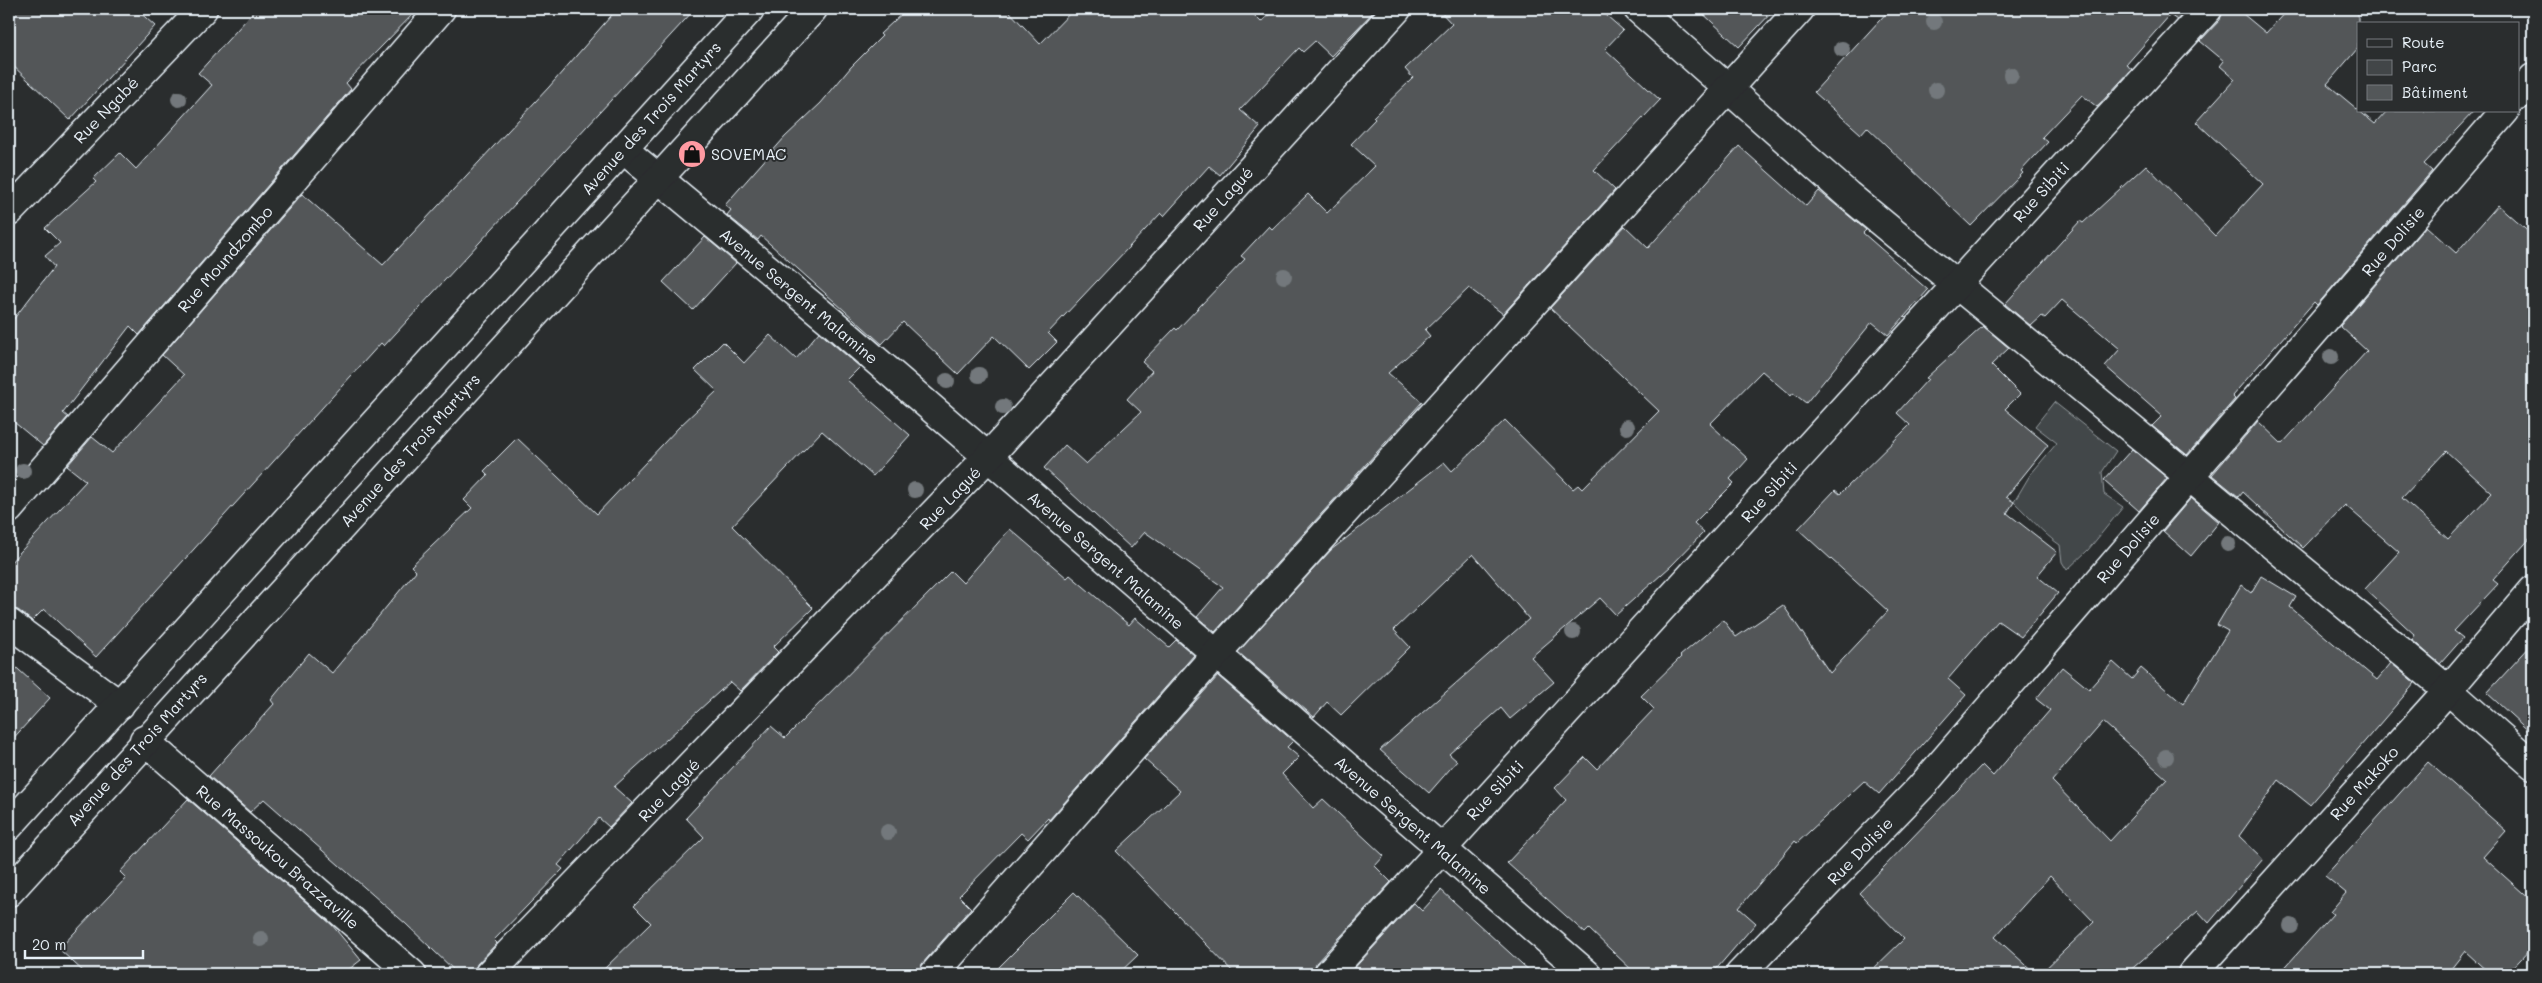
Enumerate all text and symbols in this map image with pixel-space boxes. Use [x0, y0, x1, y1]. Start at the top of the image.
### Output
legend [2357, 22, 2520, 112]
text: Route [2402, 32, 2445, 52]
street label: Avenue des Trois Martyrs [576, 36, 725, 199]
text: Parc [2402, 56, 2437, 76]
street label: Rue Ngabé [68, 72, 143, 148]
text: Bâtiment [2402, 82, 2468, 102]
shop icon: SOVEMAC [677, 139, 707, 169]
place label: SOVEMAC [711, 143, 786, 164]
street label: Rue Sibiti [2008, 157, 2074, 227]
street label: Rue Lagué [1188, 162, 1257, 236]
street label: Rue Moundzombo [172, 201, 277, 316]
street label: Rue Dolisie [2356, 201, 2429, 280]
street label: Avenue Sergent Malamine [716, 223, 883, 368]
street label: Avenue des Trois Martyrs [335, 368, 484, 531]
street label: Rue Sibiti [1736, 457, 1802, 527]
street label: Rue Lagué [914, 461, 985, 534]
street label: Avenue Sergent Malamine [1024, 486, 1189, 633]
street label: Rue Dolisie [2091, 508, 2164, 587]
street label: Avenue des Trois Martyrs [62, 667, 211, 830]
street label: Rue Makoko [2325, 741, 2402, 824]
street label: Avenue Sergent Malamine [1331, 751, 1496, 898]
street label: Rue Lagué [633, 753, 704, 826]
street label: Rue Sibiti [1461, 755, 1528, 824]
street label: Rue Massoukou Brazzaville [192, 780, 364, 933]
street label: Rue Dolisie [1822, 812, 1897, 889]
scale bar [25, 928, 142, 960]
text: 20 m [32, 934, 66, 954]

